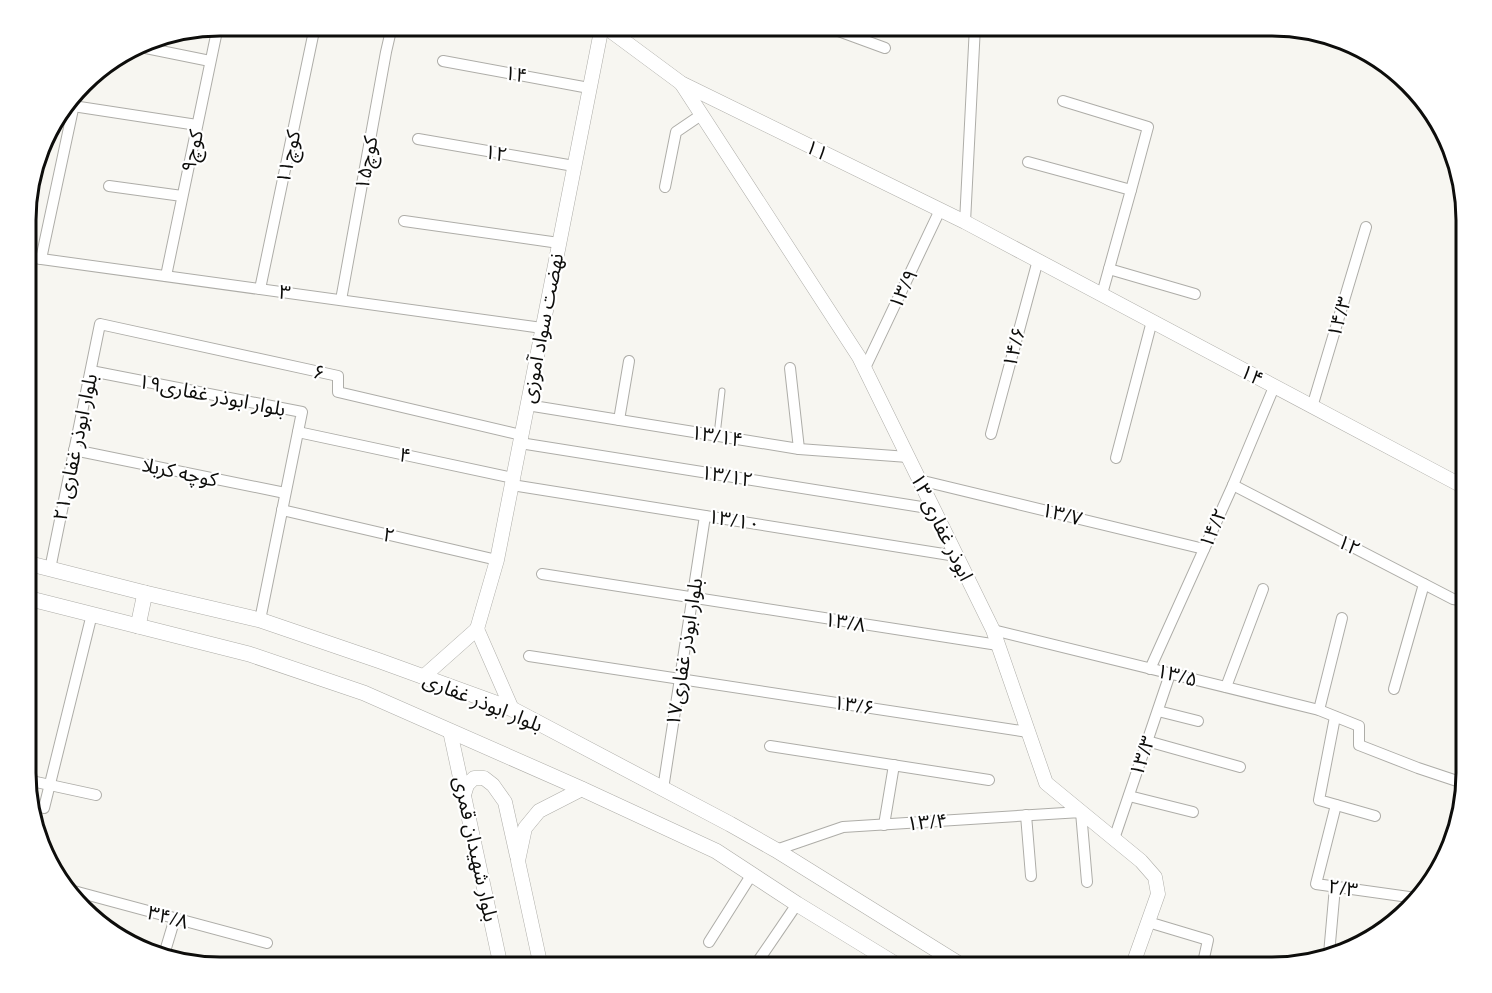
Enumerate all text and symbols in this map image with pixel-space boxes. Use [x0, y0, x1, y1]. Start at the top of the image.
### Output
street label: ۱۴ [503, 60, 529, 88]
street label: ۹کوچ [176, 127, 211, 175]
street label: ۱۱کوچ [271, 127, 308, 186]
street label: ۱۵کوچ [350, 134, 386, 192]
street label: ۱۱ [801, 134, 833, 166]
street label: ۱۲ [483, 139, 509, 167]
street label: نهضت سواد آموزی [516, 251, 568, 405]
street label: ۱۳/۹ [883, 265, 923, 313]
street label: ۳ [278, 279, 292, 305]
street label: ۱۴/۳ [1322, 294, 1356, 340]
street label: ۱۴/۶ [997, 324, 1031, 370]
street label: ۶ [311, 359, 327, 385]
street label: ۱۴ [1236, 359, 1268, 391]
street label: بلوار ابوذر غفاری۱۹ [136, 369, 288, 421]
street label: ۲۱بلوار ابوذر غفاری [48, 371, 102, 523]
street label: ۱۳/۱۴ [689, 420, 745, 452]
street label: ۴ [397, 442, 413, 468]
street label: کوچه کربلا [140, 452, 221, 493]
street label: ۱۳/۱۲ [699, 460, 755, 492]
street label: ۱۳ ابوذر غفاری [906, 469, 978, 585]
street label: ۱۳/۷ [1039, 497, 1085, 531]
street label: ۱۳/۱۰ [706, 504, 762, 536]
street label: ۱۴/۲ [1194, 504, 1232, 552]
street label: ۲ [381, 522, 397, 548]
street label: ۱۲ [1333, 529, 1365, 561]
street label: بلوار ابوذر غفاری۱۷ [660, 576, 708, 728]
street label: ۱۳/۸ [823, 607, 868, 637]
street label: ۱۳/۵ [1154, 658, 1200, 692]
street label: بلوار ابوذر غفاری [420, 667, 546, 737]
street label: ۱۳/۶ [832, 690, 876, 720]
street label: ۱۳/۳ [1124, 733, 1160, 779]
street label: بلوار شهیدان قمری [449, 774, 503, 924]
street label: ۱۳/۴ [906, 809, 948, 835]
street label: ۲/۳ [1327, 874, 1359, 902]
street label: ۳۴/۸ [145, 900, 191, 934]

